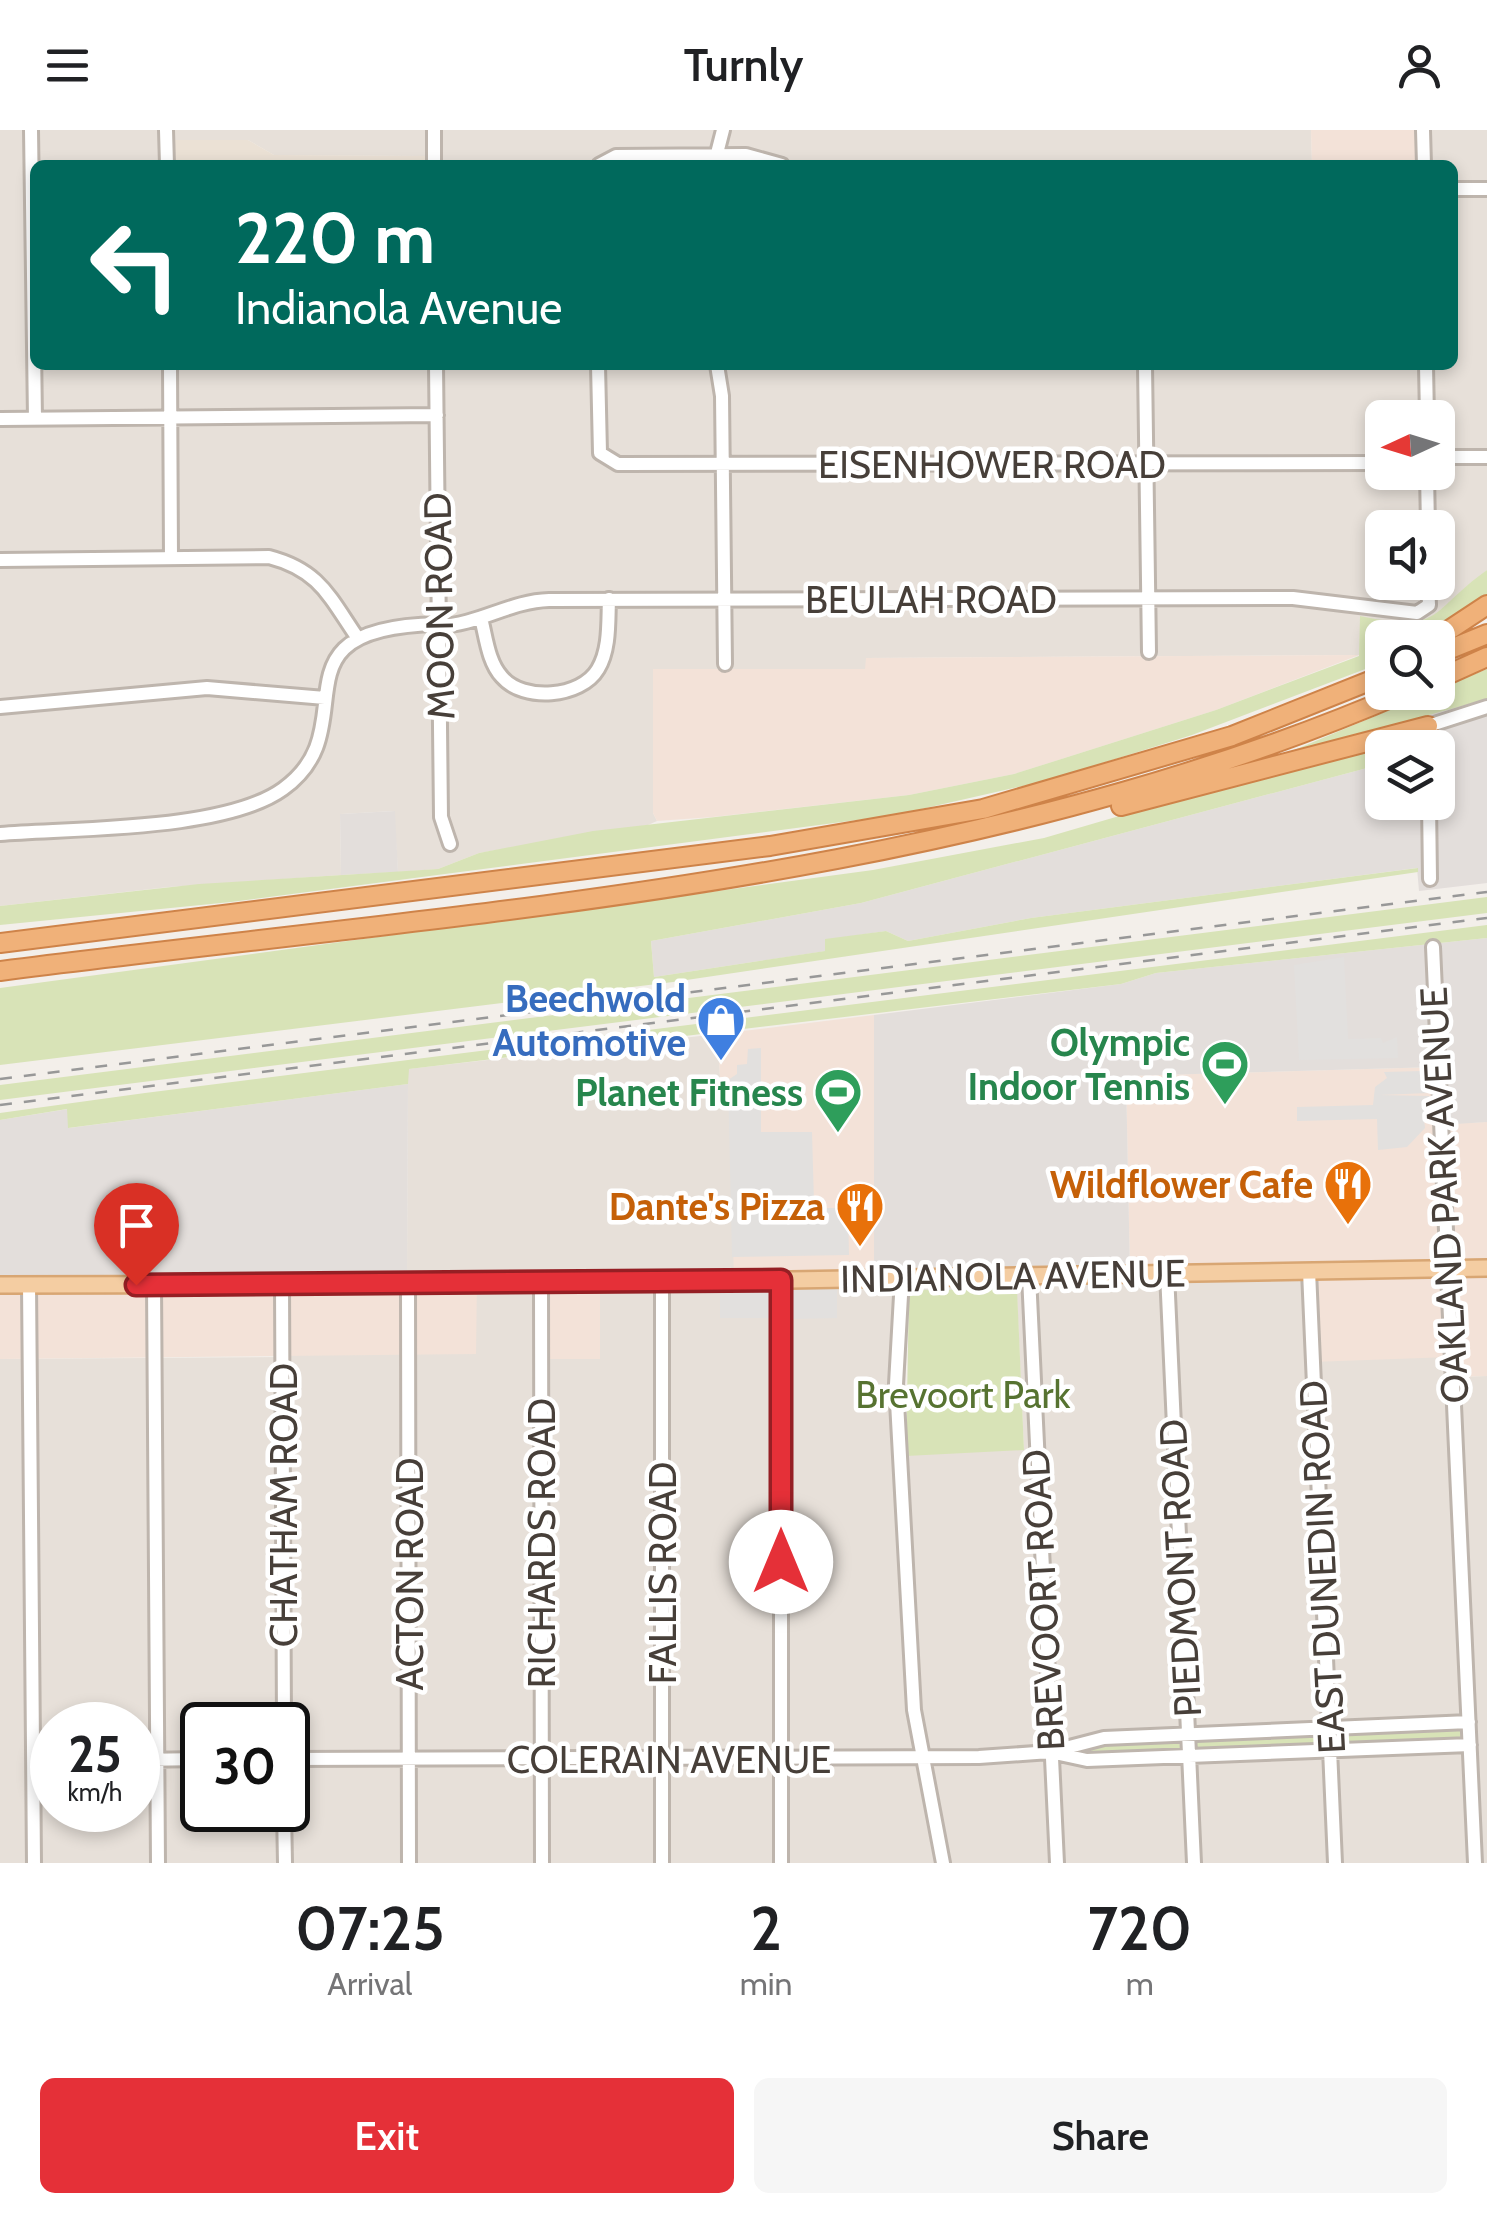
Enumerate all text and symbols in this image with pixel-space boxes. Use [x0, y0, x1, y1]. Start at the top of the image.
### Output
icon: menu [40, 38, 95, 93]
text: Turnly [684, 38, 803, 92]
icon: person [1392, 38, 1447, 93]
text: 220 m [235, 195, 435, 281]
icon: left [70, 200, 200, 330]
text: Indianola Avenue [235, 281, 562, 335]
north arrow [1365, 400, 1455, 490]
map controls [1365, 400, 1455, 820]
street label: EISENHOWER ROAD [818, 441, 1166, 488]
street label: MOON ROAD [414, 492, 464, 720]
button: sound [1365, 510, 1455, 600]
street label: BEULAH ROAD [805, 576, 1057, 623]
button: search [1365, 620, 1455, 710]
button: layers [1365, 730, 1455, 820]
place label: Beechwold Automotive [492, 975, 686, 1066]
street label: OAKLAND PARK AVENUE [1410, 986, 1478, 1404]
shop icon: Beechwold Automotive [695, 994, 747, 1062]
place label: Olympic Indoor Tennis [968, 1019, 1190, 1110]
sports icon: Olympic Indoor Tennis [1199, 1038, 1251, 1106]
sports icon: Planet Fitness [812, 1066, 864, 1134]
place label: Planet Fitness [575, 1069, 803, 1116]
restaurant icon: Wildflower Cafe [1322, 1158, 1374, 1226]
place label: Wildflower Cafe [1050, 1161, 1313, 1208]
restaurant icon: Dante's Pizza [834, 1180, 886, 1248]
pin [94, 1183, 179, 1286]
place label: Dante's Pizza [609, 1183, 825, 1230]
icon: arrive [109, 1198, 164, 1253]
street label: INDIANOLA AVENUE [840, 1249, 1186, 1303]
street label: CHATHAM ROAD [260, 1363, 307, 1647]
park label: Brevoort Park [855, 1371, 1071, 1418]
street label: EAST DUNEDIN ROAD [1289, 1379, 1355, 1755]
street label: RICHARDS ROAD [518, 1398, 565, 1688]
street label: PIEDMONT ROAD [1149, 1418, 1211, 1718]
street label: BREVOORT ROAD [1012, 1448, 1074, 1752]
street label: ACTON ROAD [386, 1457, 433, 1691]
street label: FALLIS ROAD [639, 1462, 686, 1684]
position arrow [729, 1510, 833, 1614]
speed limit sign: 30 [180, 1702, 310, 1832]
text: 25 [68, 1724, 122, 1785]
street label: COLERAIN AVENUE [507, 1736, 831, 1783]
text: km/h [68, 1777, 122, 1807]
text: 07:25 [295, 1892, 445, 1965]
text: 2 [750, 1892, 782, 1965]
text: 720 [1088, 1892, 1192, 1965]
text: Arrival [327, 1964, 412, 2003]
text: min [740, 1964, 792, 2003]
text: m [1126, 1964, 1154, 2003]
button: Exit [40, 2078, 734, 2193]
button: Share [754, 2078, 1447, 2193]

